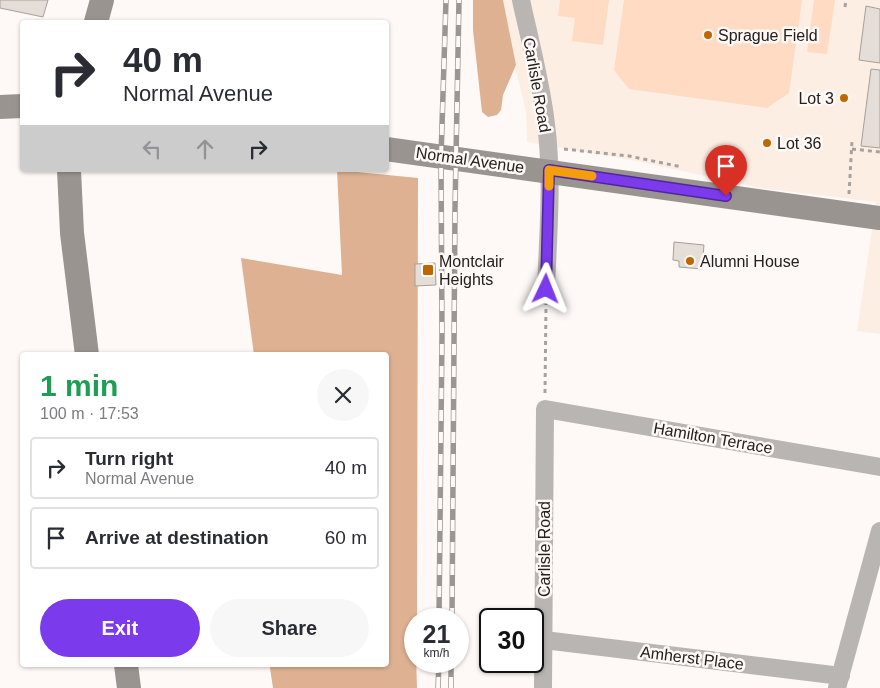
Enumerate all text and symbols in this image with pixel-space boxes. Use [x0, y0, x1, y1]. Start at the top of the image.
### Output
place label: Sprague Field [718, 27, 818, 44]
marker: Sprague Field [702, 29, 714, 41]
street label: Carlisle Road [520, 36, 554, 134]
icon: right [40, 40, 105, 105]
text: 40 m [123, 40, 203, 79]
text: Normal Avenue [123, 81, 273, 106]
place label: Lot 3 [798, 90, 834, 107]
marker: Lot 3 [838, 92, 850, 104]
icon: left [138, 135, 166, 163]
icon: ahead [191, 135, 219, 163]
icon: right [244, 135, 272, 163]
place label: Lot 36 [777, 135, 822, 152]
marker: Lot 36 [761, 137, 773, 149]
street label: Normal Avenue [415, 144, 525, 176]
pin [705, 145, 747, 196]
icon: arrive [712, 152, 740, 180]
place label: Montclair Heights [439, 253, 505, 288]
place label: Alumni House [700, 253, 800, 270]
marker: Alumni House [684, 255, 696, 267]
position arrow [519, 262, 571, 314]
marker: Montclair Heights [421, 263, 435, 277]
text: 1 min [40, 369, 118, 402]
button: close [317, 369, 369, 421]
text: 100 m · 17:53 [40, 405, 139, 422]
street label: Hamilton Terrace [652, 419, 774, 457]
text: Turn right [85, 448, 173, 469]
icon: right [42, 454, 70, 482]
text: 40 m [325, 457, 367, 478]
text: Normal Avenue [85, 470, 194, 487]
street label: Carlisle Road [536, 501, 553, 597]
icon: arrive [42, 524, 70, 552]
text: Arrive at destination [85, 527, 269, 548]
text: 60 m [325, 527, 367, 548]
button: Exit [40, 599, 200, 657]
button: Share [210, 599, 369, 657]
speed limit sign: 30 [479, 608, 544, 673]
text: 21 [423, 620, 450, 648]
street label: Amherst Place [639, 643, 745, 673]
text: km/h [423, 646, 450, 660]

